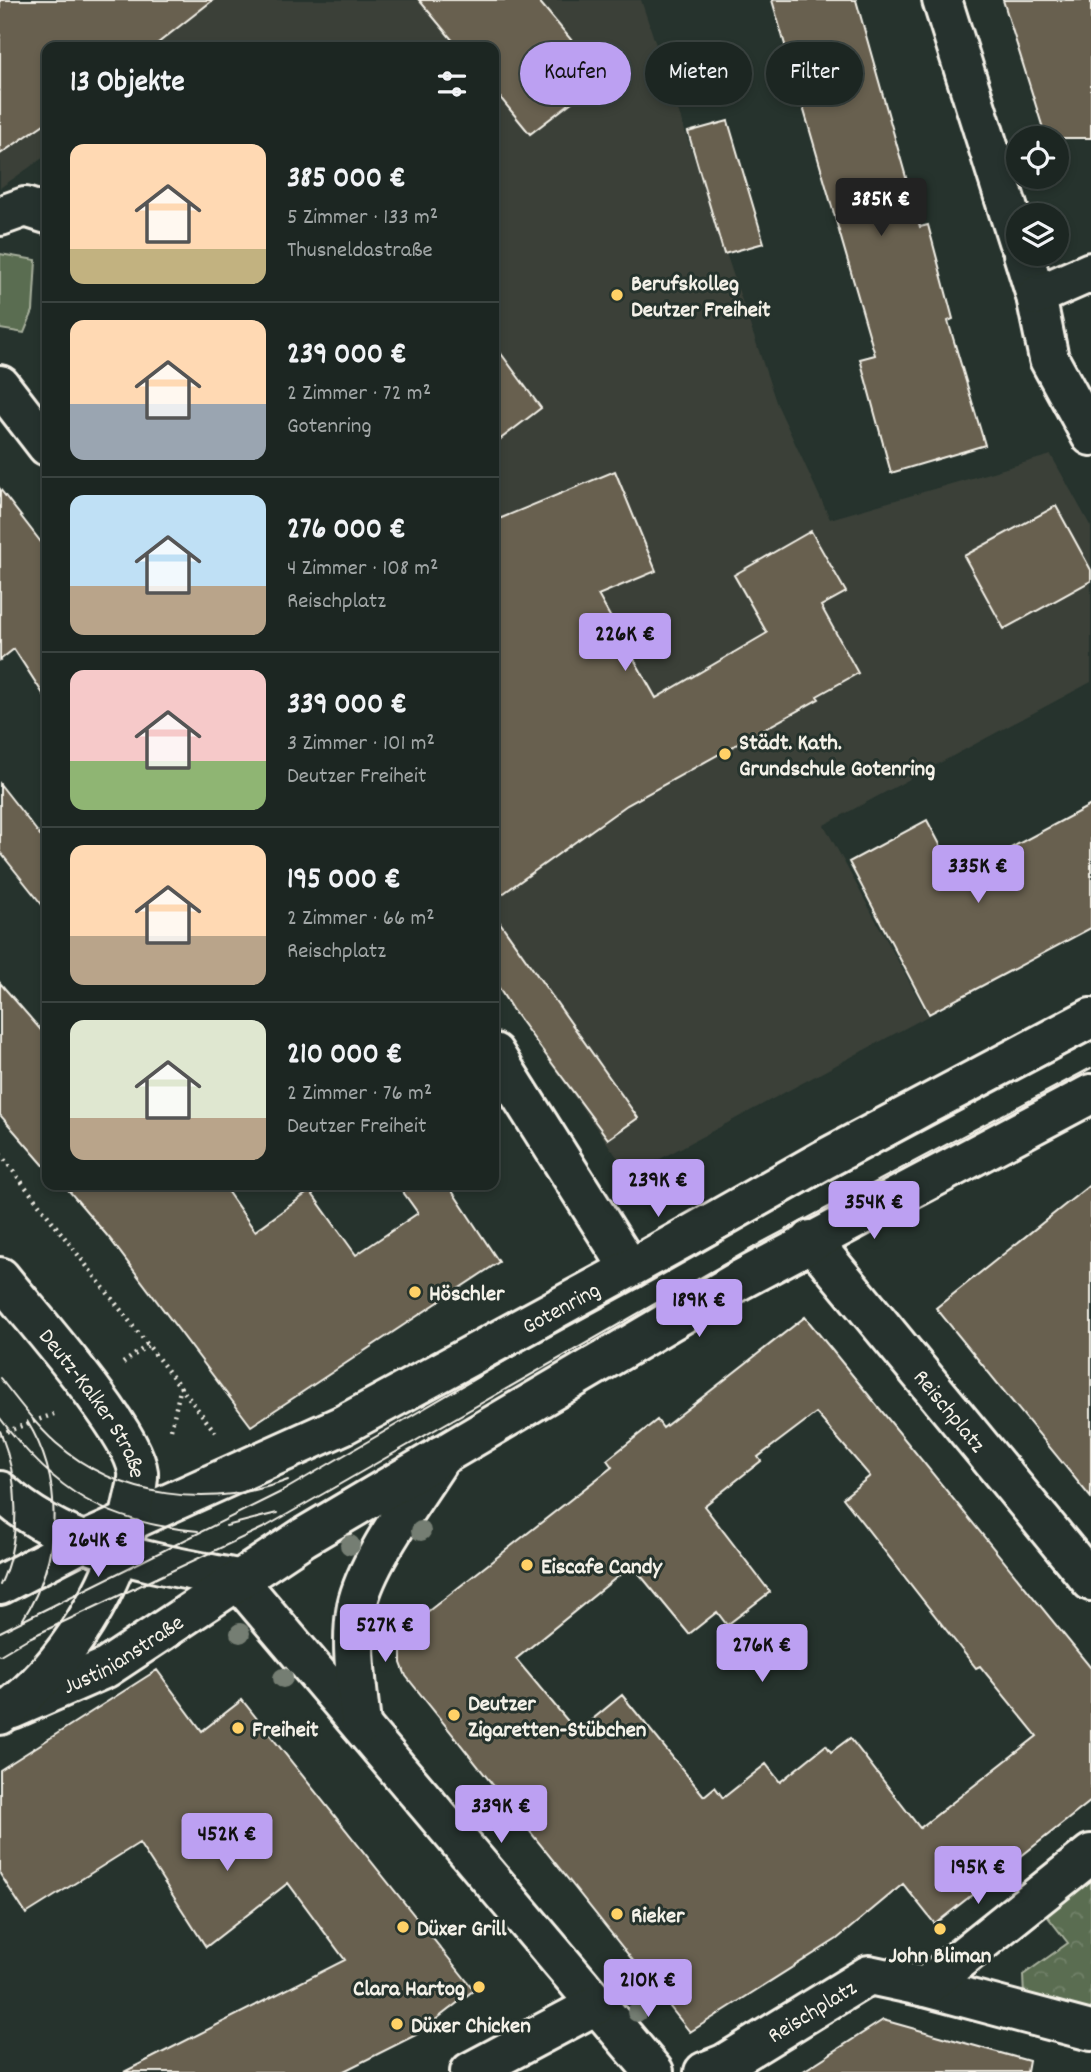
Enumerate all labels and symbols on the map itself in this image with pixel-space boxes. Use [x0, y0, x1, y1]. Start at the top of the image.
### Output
pin: 385K € [824, 178, 938, 238]
place label: Berufskolleg Deutzer Freiheit [631, 269, 771, 328]
marker: Berufskolleg Deutzer Freiheit [609, 287, 625, 303]
pin: 226K € [568, 614, 682, 673]
place label: Städt. Kath. Grundschule Gotenring [739, 728, 935, 787]
marker: Städt. Kath. Grundschule Gotenring [717, 746, 733, 762]
pin: 335K € [921, 846, 1035, 905]
pin: 239K € [601, 1160, 715, 1219]
pin: 354K € [817, 1182, 931, 1241]
street label: Gotenring [517, 1275, 607, 1345]
place label: Höschler [429, 1279, 505, 1312]
pin: 189K € [642, 1280, 756, 1339]
marker: Höschler [407, 1284, 423, 1300]
street label: Deutz-Kalker Straße [29, 1322, 151, 1479]
street label: Reischplatz [904, 1363, 992, 1461]
pin: 264K € [41, 1520, 155, 1579]
place label: Eiscafe Candy [541, 1552, 663, 1585]
marker: Eiscafe Candy [519, 1557, 535, 1573]
pin: 527K € [328, 1604, 442, 1664]
street label: Justinianstraße [58, 1608, 191, 1705]
pin: 276K € [705, 1624, 819, 1684]
place label: Deutzer Zigaretten-Stübchen [468, 1689, 647, 1748]
marker: Deutzer Zigaretten-Stübchen [446, 1707, 462, 1723]
place label: Freiheit [252, 1715, 319, 1748]
marker: Freiheit [230, 1720, 246, 1736]
pin: 339K € [444, 1786, 558, 1845]
pin: 452K € [170, 1814, 284, 1873]
pin: 195K € [921, 1846, 1035, 1906]
place label: Rieker [631, 1901, 685, 1934]
marker: Rieker [609, 1906, 625, 1922]
place label: Düxer Grill [417, 1914, 507, 1947]
marker: Düxer Grill [395, 1919, 411, 1935]
marker: John Bliman [932, 1921, 948, 1937]
place label: John Bliman [889, 1941, 992, 1974]
pin: 210K € [591, 1960, 705, 2019]
street label: Reischplatz [762, 1973, 864, 2053]
place label: Clara Hartog [353, 1974, 465, 2007]
marker: Clara Hartog [471, 1979, 487, 1995]
place label: Düxer Chicken [411, 2011, 531, 2044]
marker: Düxer Chicken [389, 2016, 405, 2032]

